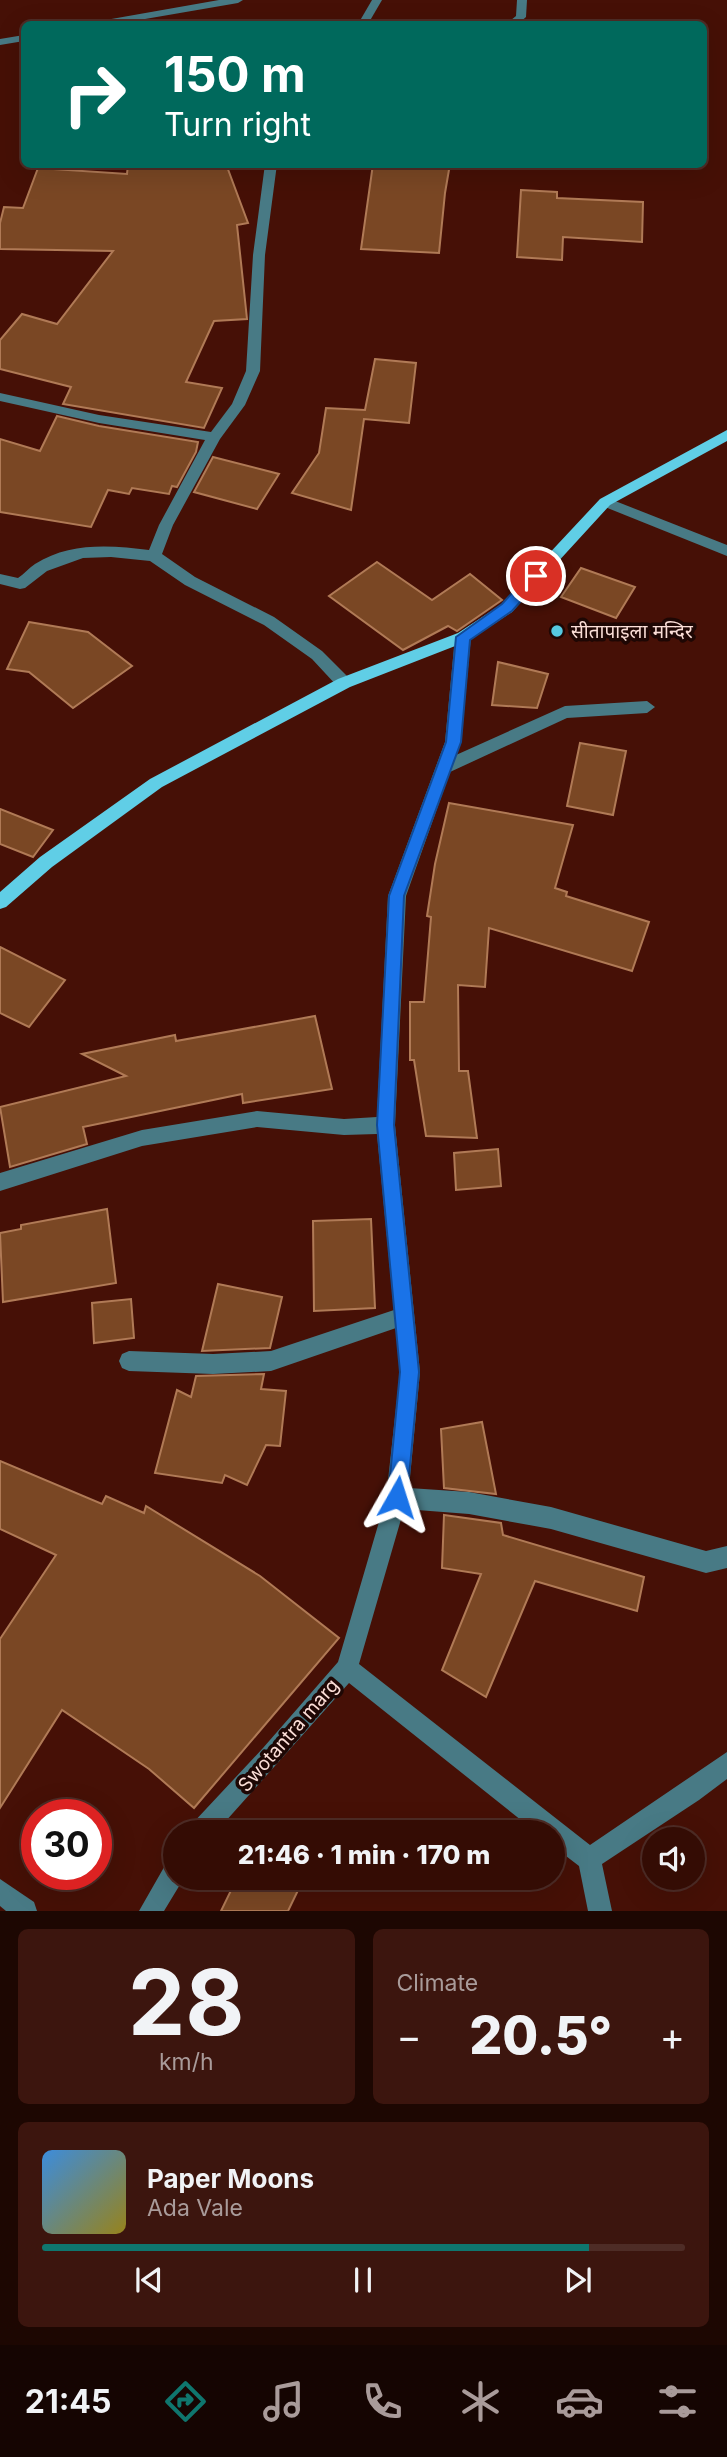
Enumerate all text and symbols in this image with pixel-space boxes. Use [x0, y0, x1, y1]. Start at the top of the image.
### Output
text: 150 m [164, 45, 306, 104]
icon: right [49, 49, 140, 140]
text: Turn right [164, 105, 311, 144]
pin [506, 546, 566, 606]
icon: arrive [517, 557, 555, 595]
place label: सीतापाइला मन्दिर [571, 620, 694, 643]
marker: सीतापाइला मन्दिर [549, 623, 565, 639]
position arrow [360, 1460, 434, 1534]
street label: Swotantra marg [233, 1674, 344, 1797]
speed limit sign: 30 [21, 1799, 112, 1890]
map controls [642, 1827, 705, 1890]
button: sound [642, 1827, 705, 1890]
text: 21:46 · 1 min · 170 m [238, 1839, 490, 1870]
text: 28 [128, 1947, 245, 2057]
text: Climate [397, 1969, 478, 1997]
text: 20.5° [469, 2004, 612, 2067]
text: − [397, 2013, 422, 2059]
text: + [660, 2013, 685, 2059]
text: km/h [159, 2048, 214, 2076]
text: Paper Moons [147, 2163, 314, 2194]
text: Ada Vale [147, 2194, 243, 2222]
icon: previous [130, 2261, 168, 2299]
icon: pause [344, 2261, 382, 2299]
icon: next [559, 2261, 597, 2299]
icon: directions [161, 2377, 210, 2426]
icon: music [259, 2377, 308, 2426]
icon: phone [358, 2377, 407, 2426]
icon: climate [456, 2377, 505, 2426]
icon: car [555, 2377, 604, 2426]
icon: filters [653, 2377, 702, 2426]
text: 21:45 [25, 2382, 111, 2421]

